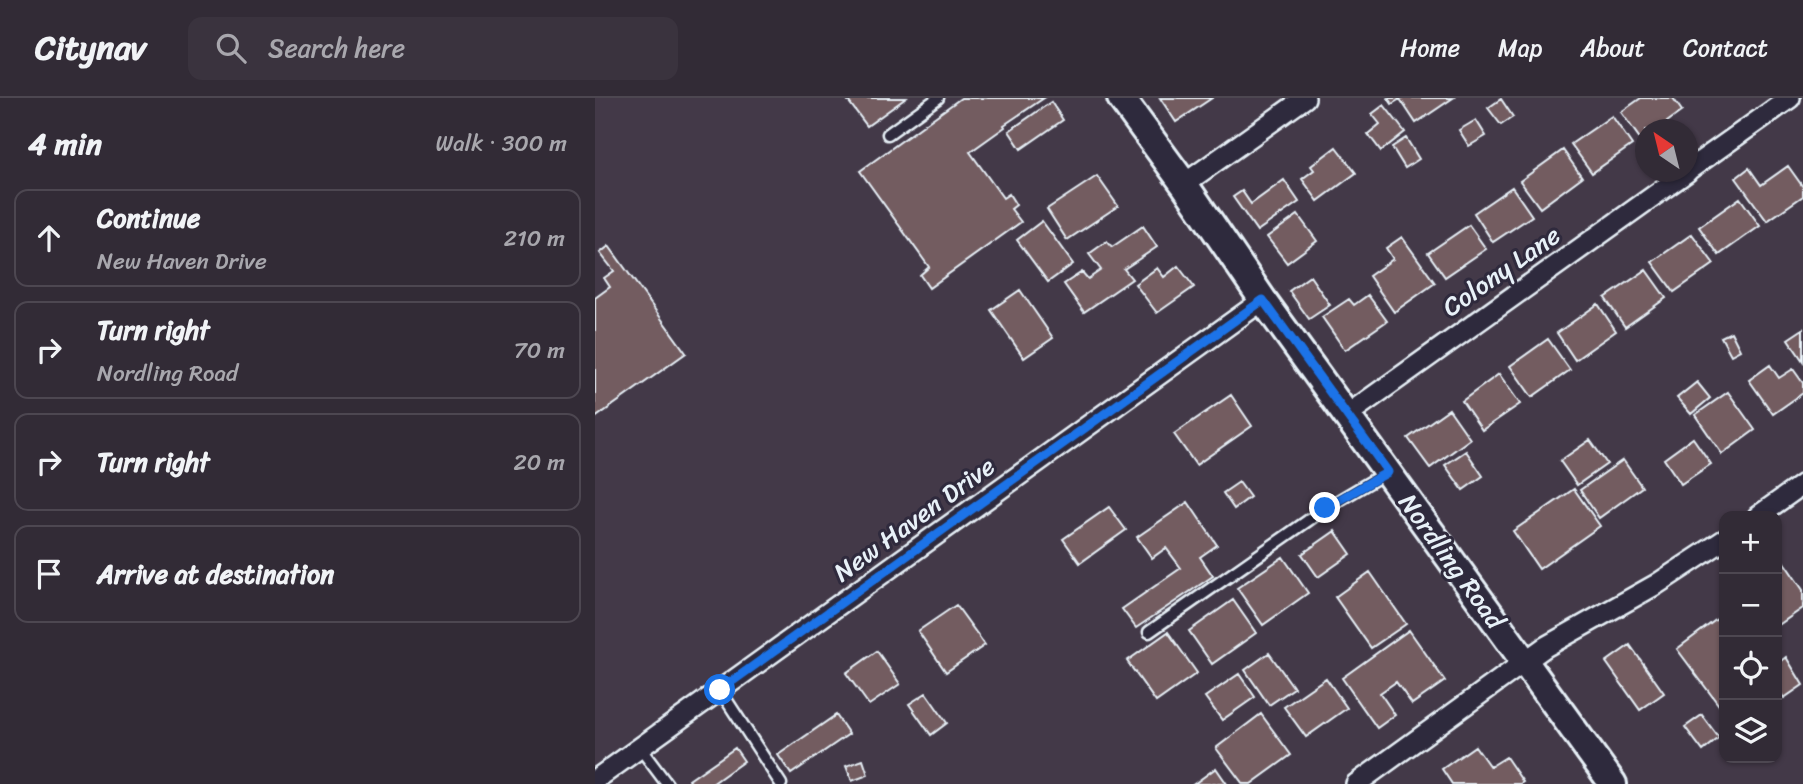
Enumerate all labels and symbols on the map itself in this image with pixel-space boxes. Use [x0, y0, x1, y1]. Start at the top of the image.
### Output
north arrow [1635, 119, 1698, 182]
street label: Colony Lane [1432, 213, 1570, 329]
street label: New Haven Drive [823, 444, 1005, 594]
street label: Nordling Road [1387, 483, 1519, 641]
route end [1309, 492, 1340, 523]
route start [704, 674, 735, 705]

